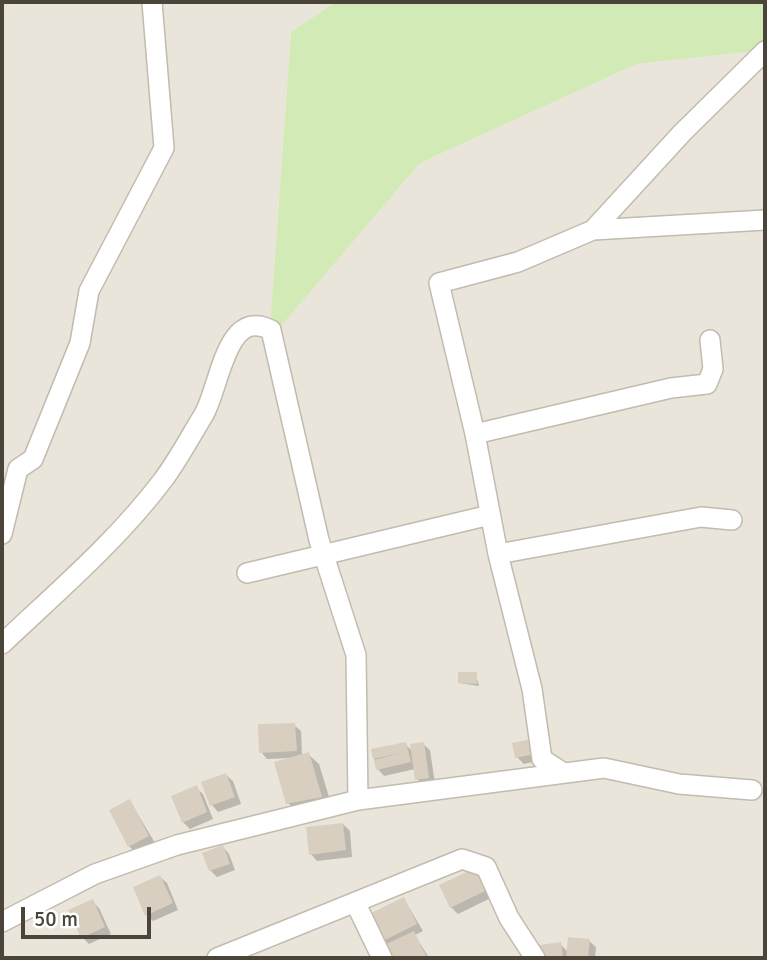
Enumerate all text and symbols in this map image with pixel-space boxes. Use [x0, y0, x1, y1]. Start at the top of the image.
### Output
scale bar [24, 894, 154, 938]
text: 50 m [34, 906, 78, 932]

